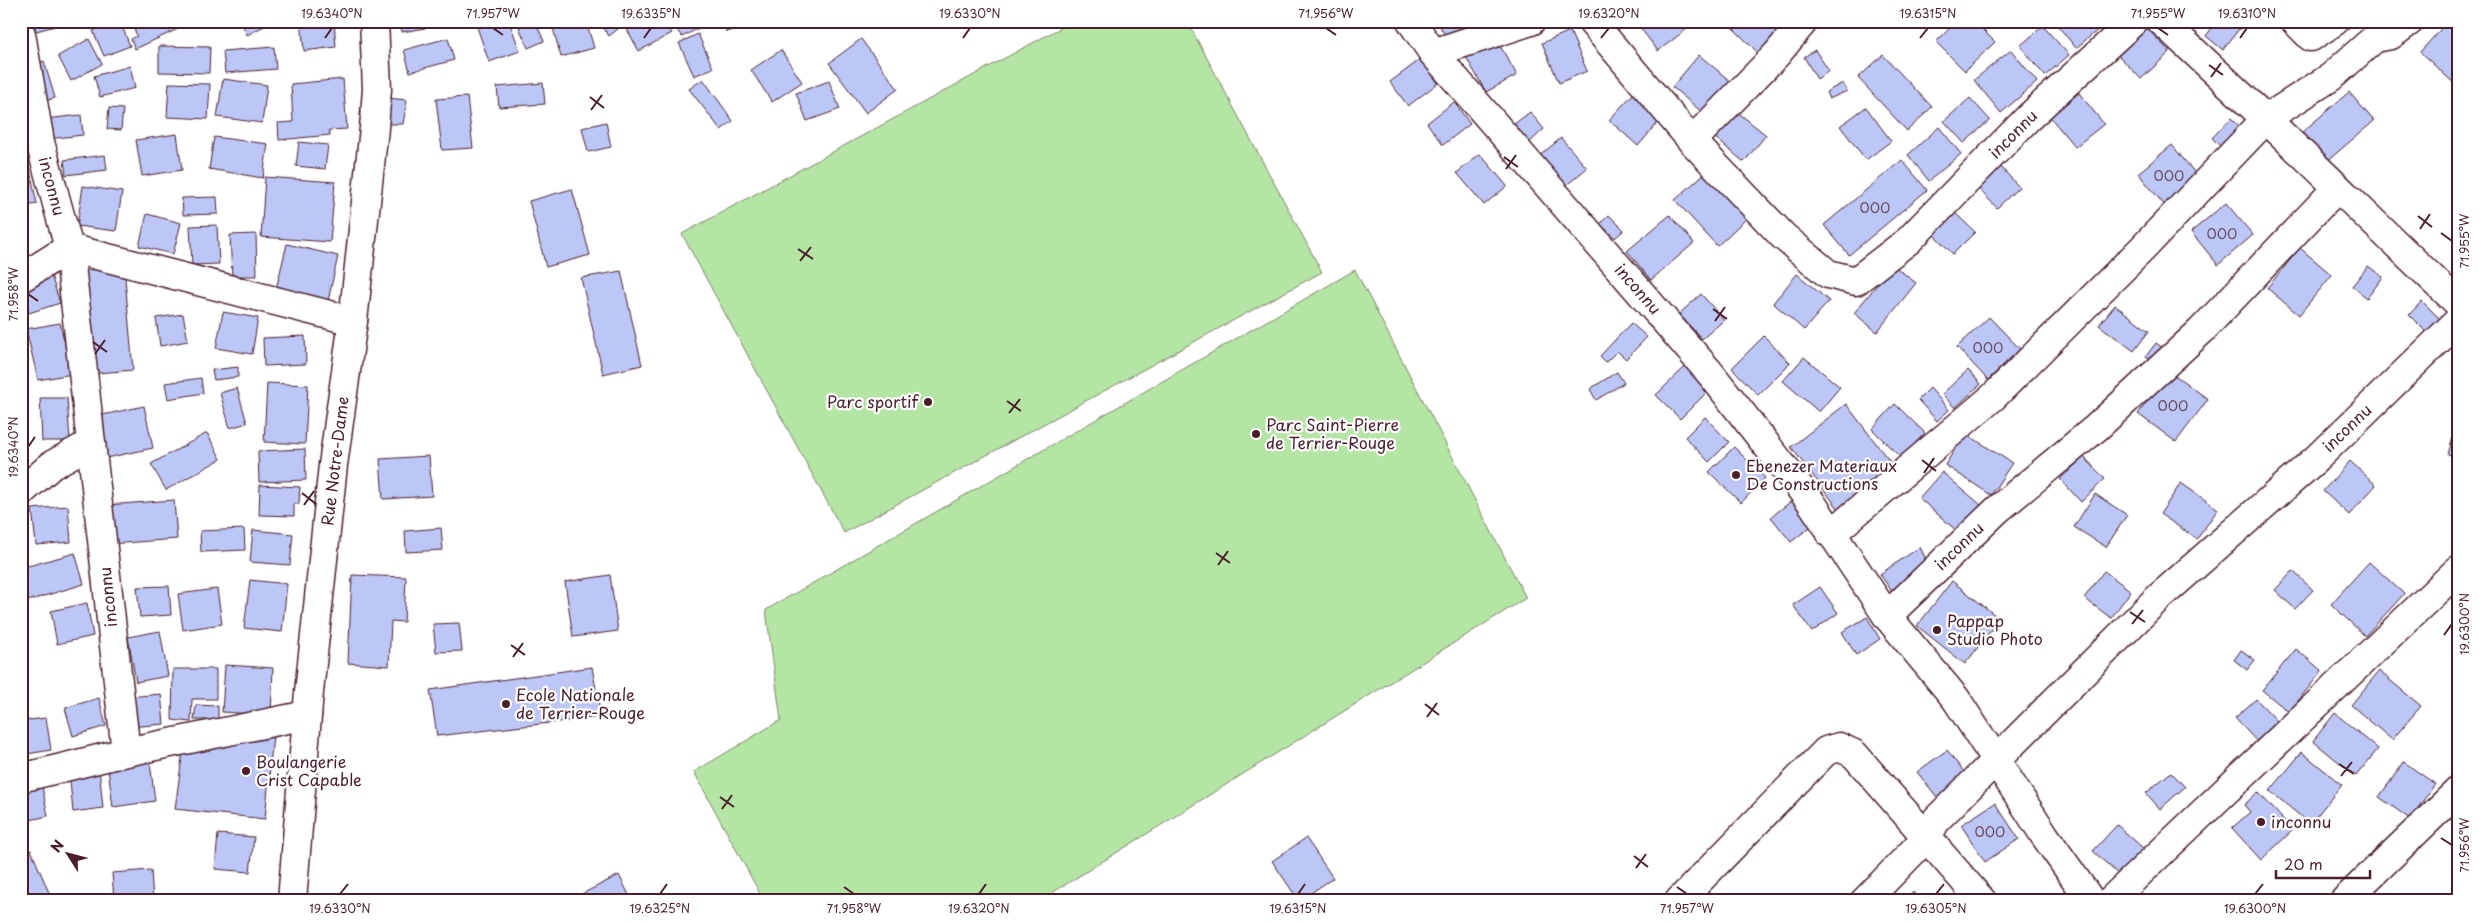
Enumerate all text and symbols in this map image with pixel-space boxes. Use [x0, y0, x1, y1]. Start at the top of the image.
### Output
text: 19.6340°N [301, 4, 363, 22]
text: 71.957°W [466, 4, 521, 22]
text: 19.6335°N [621, 4, 681, 22]
text: 19.6330°N [939, 4, 1001, 22]
text: 71.956°W [1299, 4, 1354, 22]
text: 19.6320°N [1578, 4, 1640, 22]
text: 19.6315°N [1900, 4, 1956, 22]
text: 71.955°W [2131, 4, 2186, 22]
text: 19.6310°N [2218, 4, 2276, 22]
street label: inconnu [1982, 103, 2042, 163]
street label: inconnu [34, 153, 72, 218]
house number: 000 [2154, 165, 2184, 186]
house number: 000 [1860, 197, 1890, 218]
text: 71.955°W [2455, 213, 2473, 268]
house number: 000 [2207, 223, 2237, 244]
street label: inconnu [1610, 258, 1668, 319]
text: 71.958°W [4, 266, 22, 321]
house number: 000 [1973, 337, 2003, 358]
place label: Parc sportif [827, 389, 919, 413]
street label: Rue Notre-Dame [314, 395, 354, 527]
house number: 000 [2158, 395, 2188, 416]
marker: Parc sportif [922, 396, 934, 408]
street label: inconnu [2316, 398, 2376, 457]
place label: Parc Saint-Pierre de Terrier-Rouge [1266, 412, 1399, 454]
text: 19.6340°N [4, 416, 22, 478]
marker: Parc Saint-Pierre de Terrier-Rouge [1250, 428, 1262, 440]
place label: Ebenezer Materiaux De Constructions [1746, 453, 1897, 495]
marker: Ebenezer Materiaux De Constructions [1730, 469, 1742, 481]
street label: inconnu [1928, 516, 1988, 575]
street label: inconnu [92, 566, 122, 628]
text: 19.6300°N [2455, 593, 2473, 655]
place label: Pappap Studio Photo [1947, 608, 2043, 650]
marker: Pappap Studio Photo [1931, 624, 1943, 636]
place label: Ecole Nationale de Terrier-Rouge [516, 682, 645, 724]
marker: Ecole Nationale de Terrier-Rouge [500, 698, 512, 710]
place label: Boulangerie Crist Capable [256, 749, 362, 791]
marker: Boulangerie Crist Capable [240, 765, 252, 777]
place label: inconnu [2271, 809, 2331, 833]
marker: inconnu [2255, 816, 2267, 828]
text: 71.956°W [2455, 817, 2473, 872]
house number: 000 [1975, 821, 2005, 842]
north arrow [42, 830, 92, 880]
text: N [45, 835, 69, 857]
scale bar [2276, 847, 2370, 879]
text: 20 m [2284, 852, 2323, 875]
text: 19.6330°N [309, 899, 371, 917]
text: 19.6325°N [630, 899, 690, 917]
text: 71.958°W [827, 899, 882, 917]
text: 19.6320°N [948, 899, 1010, 917]
text: 19.6315°N [1270, 899, 1326, 917]
text: 71.957°W [1660, 899, 1715, 917]
text: 19.6305°N [1905, 899, 1967, 917]
text: 19.6300°N [2224, 899, 2286, 917]

